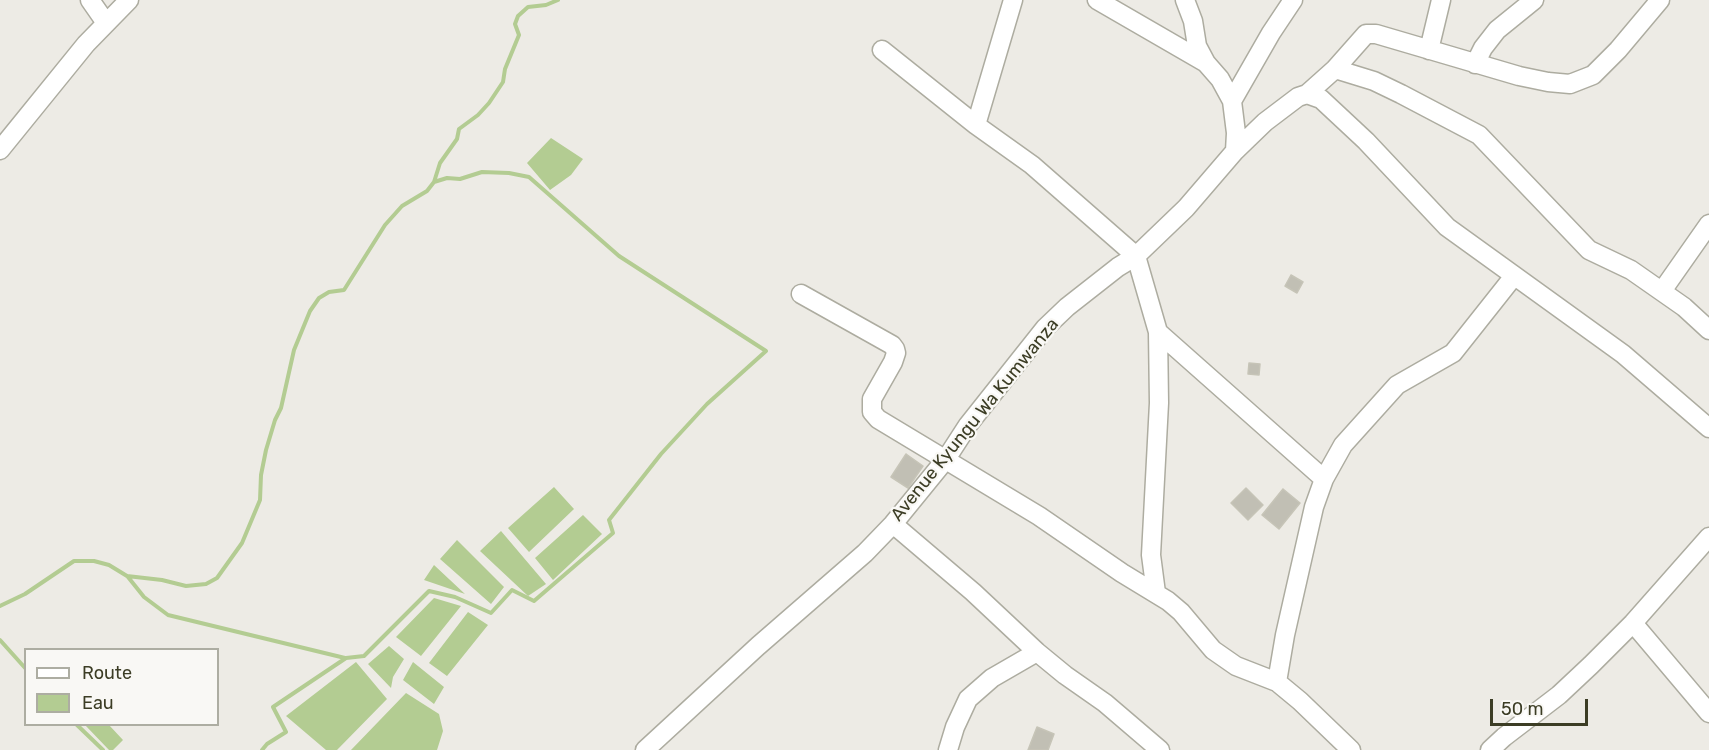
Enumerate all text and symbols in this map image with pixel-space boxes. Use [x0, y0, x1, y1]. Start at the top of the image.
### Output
street label: Avenue Kyungu Wa Kumwanza [886, 314, 1064, 526]
legend [24, 648, 219, 726]
text: Route [82, 662, 132, 684]
scale bar [1493, 687, 1590, 725]
text: Eau [82, 692, 114, 714]
text: 50 m [1501, 698, 1544, 720]

